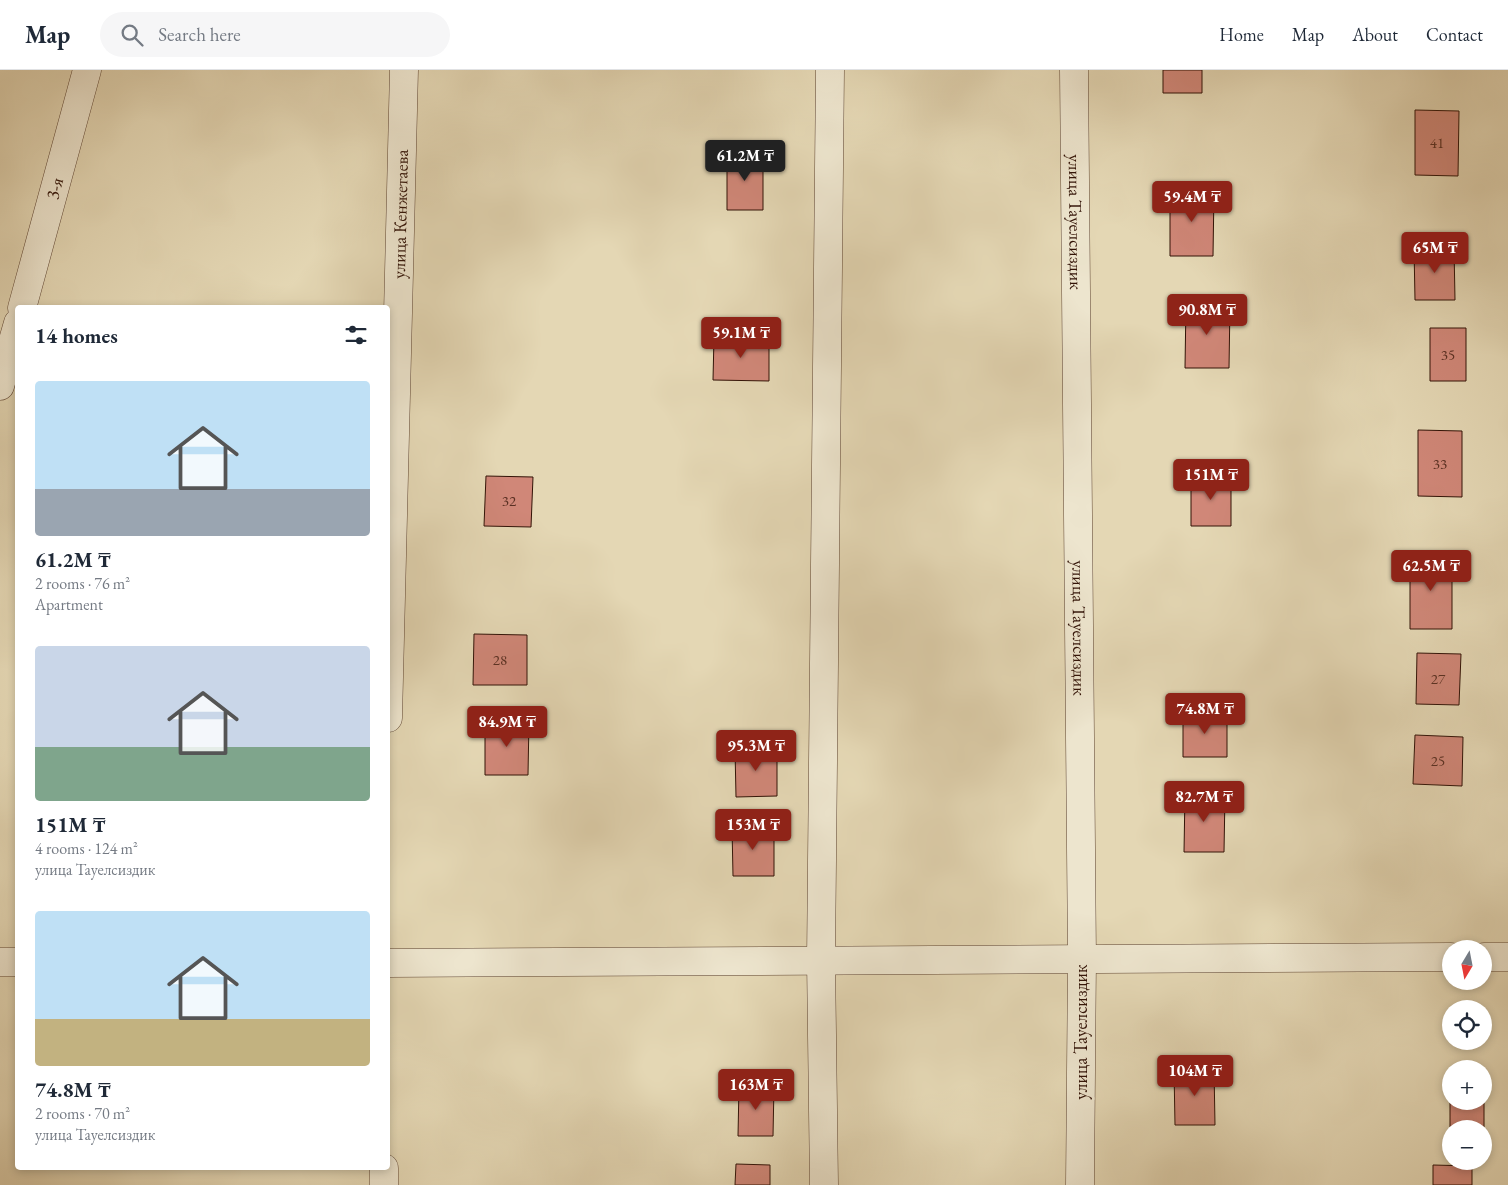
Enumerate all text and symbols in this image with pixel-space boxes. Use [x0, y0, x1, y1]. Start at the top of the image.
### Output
search box [100, 12, 450, 57]
text: Map [25, 19, 70, 50]
icon: search [118, 21, 146, 49]
text: Search here [158, 22, 241, 47]
text: Home [1219, 23, 1264, 46]
text: Map [1292, 23, 1324, 46]
text: About [1352, 23, 1398, 46]
text: Contact [1426, 23, 1483, 46]
house number: 41 [1430, 133, 1444, 152]
pin: 61.2M ₸ [699, 140, 791, 182]
text: 61.2M ₸ [716, 145, 774, 166]
street label: улица Кенжетаева [387, 148, 413, 279]
street label: улица Тауелсиздик [1064, 154, 1088, 290]
street label: 3-я [40, 175, 68, 202]
pin: 59.4M ₸ [1146, 180, 1238, 223]
text: 59.4M ₸ [1163, 186, 1221, 207]
pin: 65M ₸ [1400, 232, 1470, 274]
text: 65M ₸ [1412, 237, 1458, 258]
pin: 90.8M ₸ [1161, 294, 1253, 336]
text: 90.8M ₸ [1178, 299, 1236, 320]
pin: 59.1M ₸ [695, 316, 787, 359]
icon: filters [342, 321, 370, 349]
text: 14 homes [35, 322, 118, 349]
text: 59.1M ₸ [712, 322, 770, 343]
house number: 35 [1441, 345, 1455, 364]
icon: home [158, 413, 248, 503]
house number: 33 [1433, 454, 1447, 473]
pin: 151M ₸ [1170, 458, 1252, 501]
text: 151M ₸ [1184, 464, 1238, 485]
house number: 32 [502, 491, 517, 510]
text: 61.2M ₸ [35, 546, 111, 573]
pin: 62.5M ₸ [1385, 550, 1477, 592]
text: 62.5M ₸ [1402, 555, 1460, 576]
street label: улица Тауелсиздик [1067, 560, 1092, 696]
text: 2 rooms · 76 m² [35, 573, 130, 594]
text: Apartment [35, 594, 103, 615]
house number: 28 [493, 650, 507, 669]
house number: 27 [1431, 669, 1446, 688]
icon: home [158, 678, 248, 768]
pin: 74.8M ₸ [1159, 692, 1251, 735]
text: 74.8M ₸ [1176, 698, 1234, 719]
pin: 84.9M ₸ [461, 706, 553, 748]
text: 84.9M ₸ [478, 711, 536, 732]
pin: 95.3M ₸ [710, 730, 802, 772]
text: 95.3M ₸ [727, 735, 785, 756]
house number: 25 [1431, 751, 1445, 770]
pin: 82.7M ₸ [1158, 780, 1250, 823]
text: 82.7M ₸ [1175, 786, 1233, 807]
pin: 153M ₸ [712, 808, 794, 851]
text: 151M ₸ [35, 811, 105, 838]
text: 153M ₸ [726, 814, 780, 835]
text: 4 rooms · 124 m² [35, 838, 138, 859]
text: улица Тауелсиздик [35, 859, 155, 880]
north arrow [1442, 940, 1492, 990]
map controls [1442, 940, 1492, 1170]
icon: home [158, 943, 248, 1033]
street label: улица Тауелсиздик [1069, 964, 1092, 1100]
button: locate [1442, 1000, 1492, 1050]
pin: 104M ₸ [1154, 1054, 1236, 1097]
text: 104M ₸ [1168, 1060, 1222, 1081]
button: + [1442, 1060, 1492, 1110]
pin: 163M ₸ [715, 1068, 797, 1111]
text: 163M ₸ [729, 1074, 783, 1095]
text: 74.8M ₸ [35, 1076, 111, 1103]
text: 2 rooms · 70 m² [35, 1103, 130, 1124]
button: − [1442, 1120, 1492, 1170]
text: улица Тауелсиздик [35, 1124, 155, 1145]

